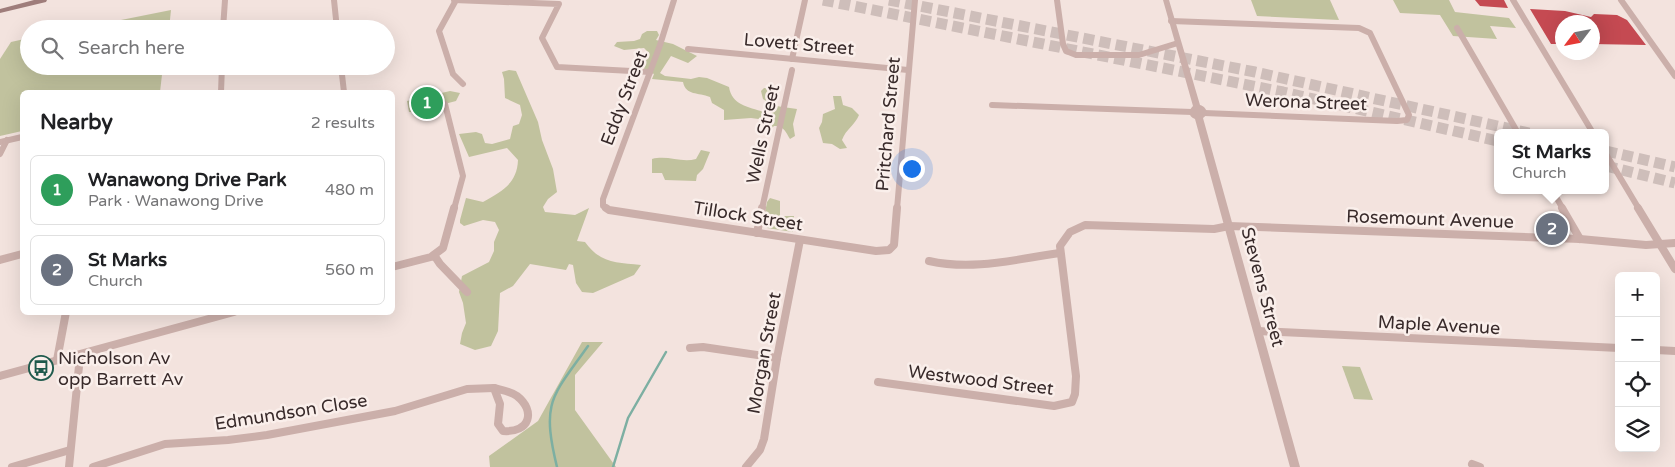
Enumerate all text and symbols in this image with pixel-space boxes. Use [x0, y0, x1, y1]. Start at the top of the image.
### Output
north arrow [1555, 15, 1600, 60]
search box [20, 20, 395, 75]
street label: Lovett Street [743, 28, 855, 60]
icon: search [38, 34, 66, 62]
text: Search here [78, 37, 185, 59]
street label: Eddy Street [596, 47, 652, 149]
street label: Pritchard Street [871, 56, 905, 192]
street label: Wells Street [742, 82, 784, 186]
pin: 1 [411, 84, 443, 122]
street label: Werona Street [1244, 89, 1368, 115]
text: Nearby [40, 110, 113, 135]
text: 2 results [311, 113, 375, 133]
popup [1494, 129, 1609, 194]
text: St Marks [1512, 141, 1591, 163]
your location [899, 156, 925, 182]
text: Church [1512, 163, 1567, 183]
text: Wanawong Drive Park [88, 169, 287, 191]
text: 1 [52, 180, 62, 200]
text: 480 m [325, 180, 374, 200]
text: Park · Wanawong Drive [88, 191, 263, 211]
street label: Tillock Street [692, 196, 805, 236]
street label: Rosemount Avenue [1346, 205, 1514, 233]
pin: 2 [1536, 210, 1568, 248]
street label: Stevens Street [1236, 225, 1290, 349]
text: St Marks [88, 249, 167, 271]
text: 2 [52, 260, 62, 280]
text: 560 m [325, 260, 374, 280]
text: Church [88, 271, 143, 291]
map controls [1615, 272, 1660, 452]
button: + [1615, 272, 1660, 317]
street label: Morgan Street [742, 290, 786, 416]
street label: Maple Avenue [1377, 311, 1501, 339]
button: − [1615, 317, 1660, 362]
place label: Nicholson Av opp Barrett Av [58, 347, 184, 390]
bus stop icon: Nicholson Av opp Barrett Av [28, 355, 54, 381]
street label: Westwood Street [907, 360, 1055, 400]
button: locate [1615, 362, 1660, 407]
street label: Edmundson Close [213, 389, 369, 435]
button: layers [1615, 407, 1660, 452]

